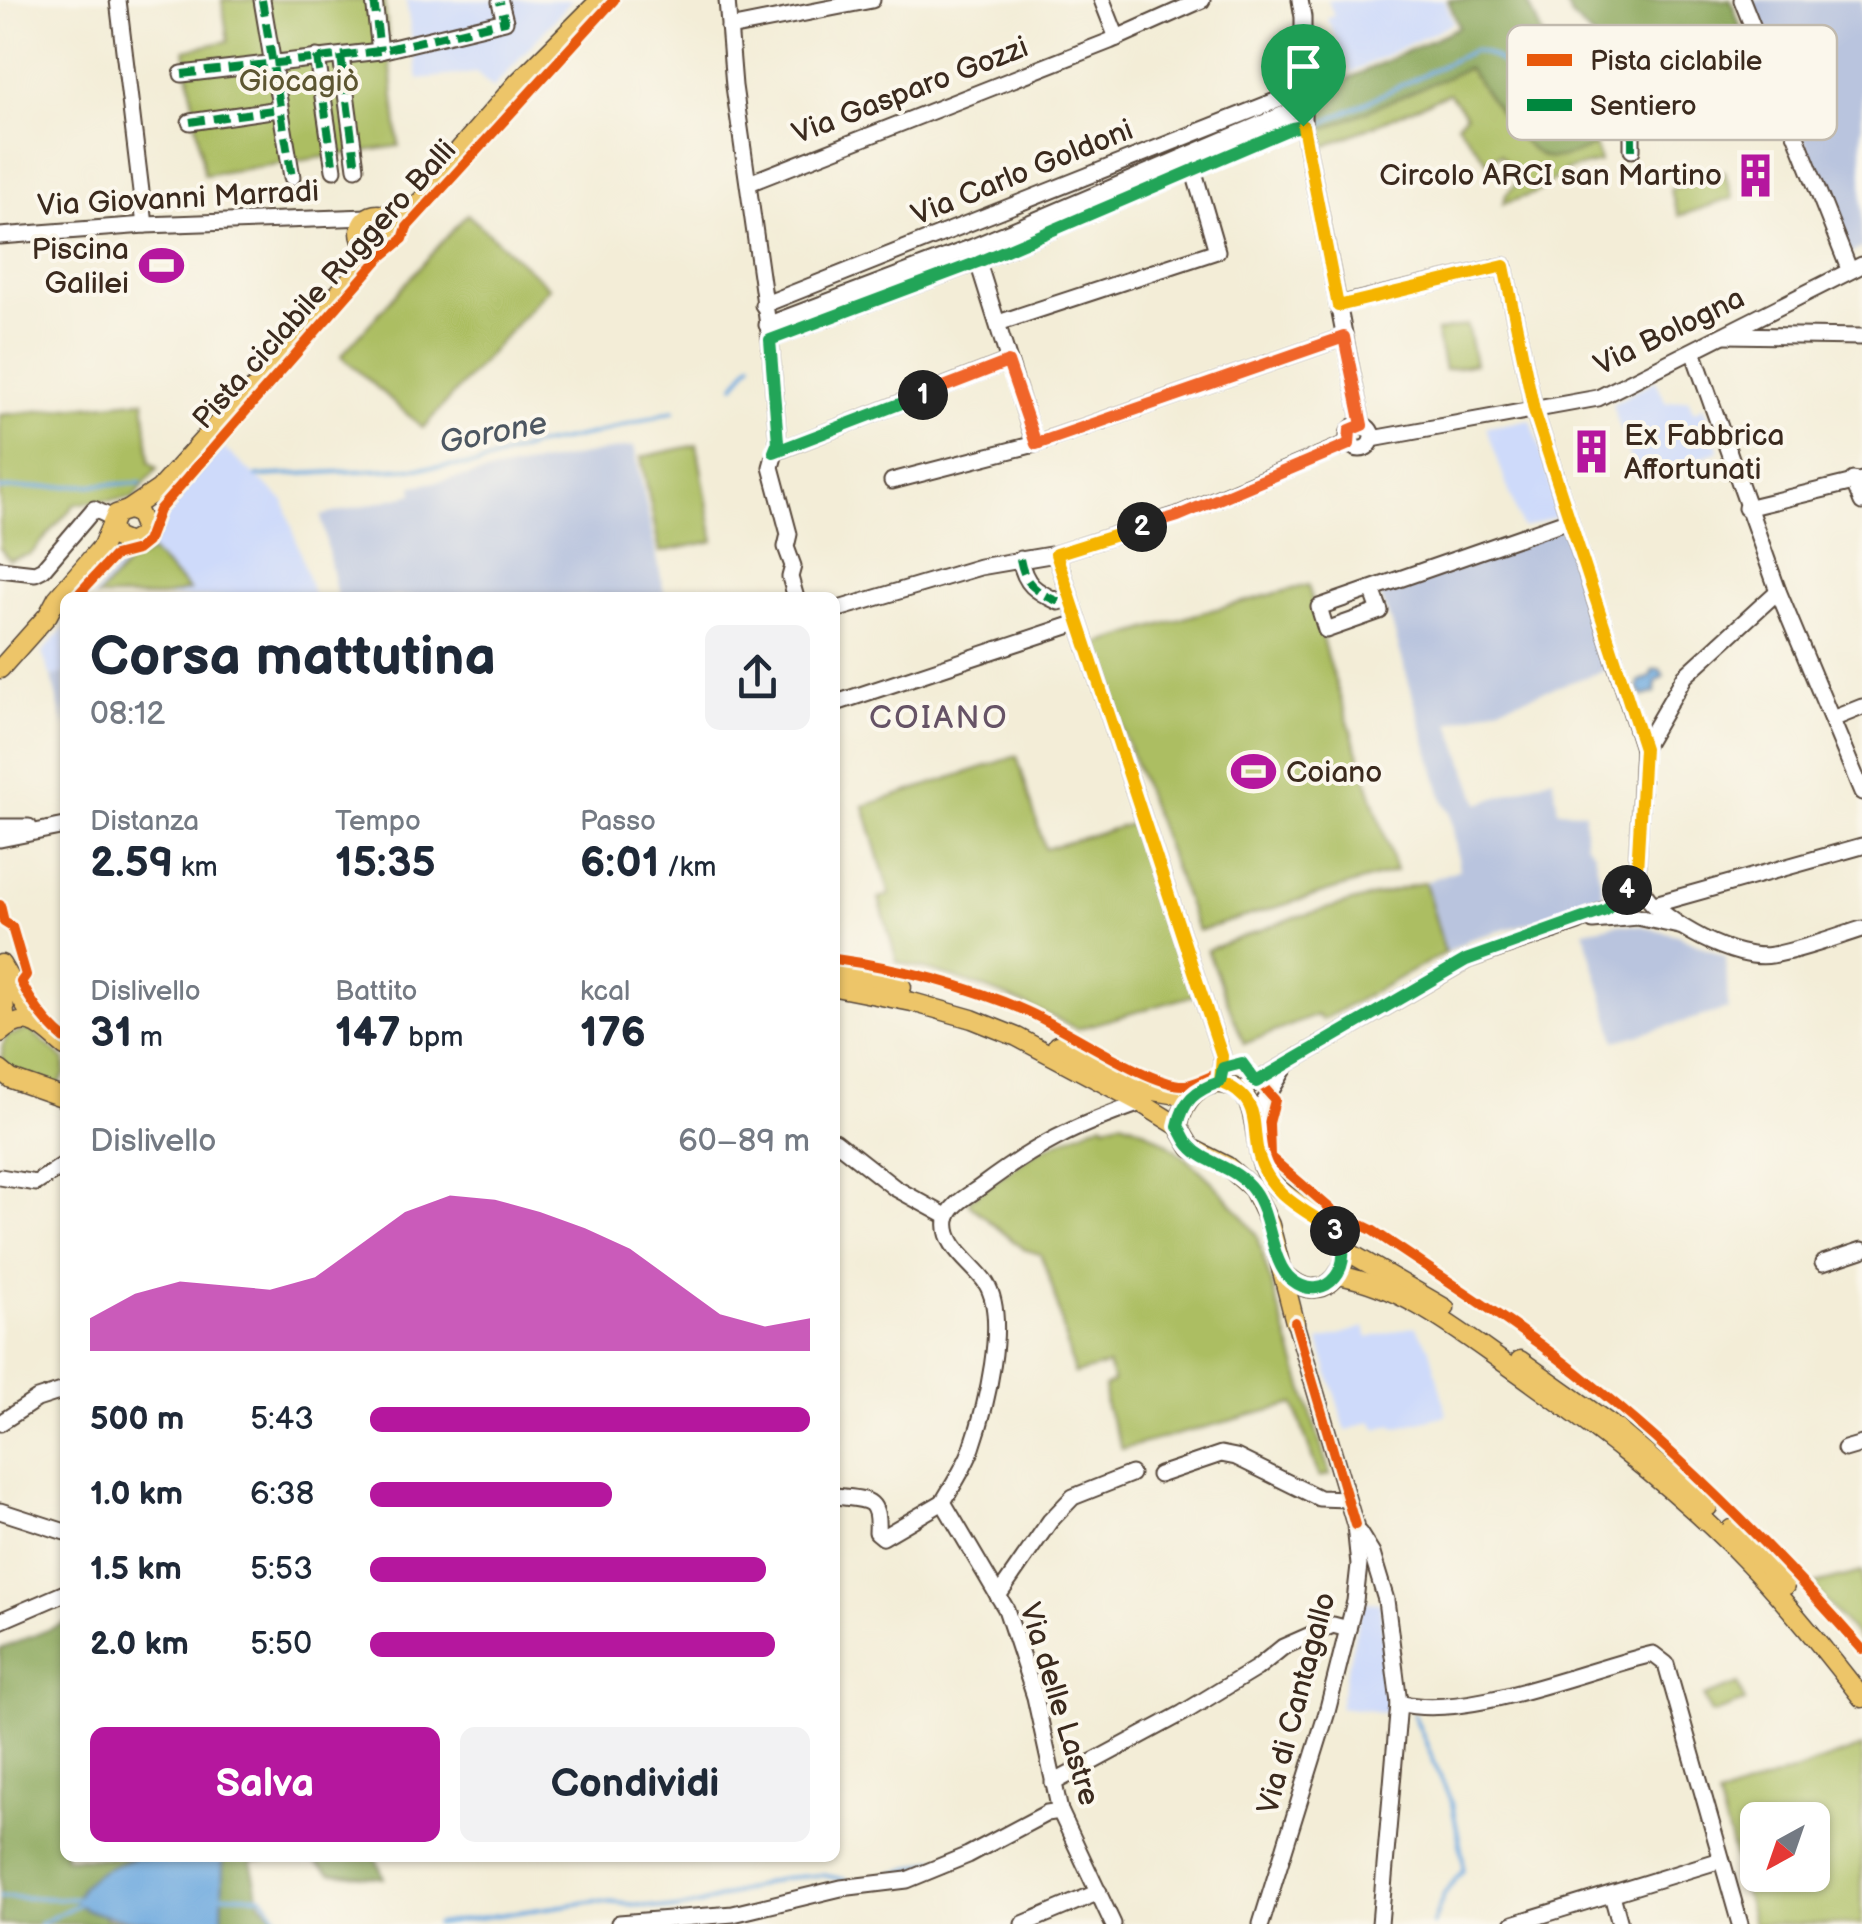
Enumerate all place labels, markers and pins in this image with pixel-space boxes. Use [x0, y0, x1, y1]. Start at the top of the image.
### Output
pin [1261, 24, 1346, 127]
building icon: Circolo ARCI san Martino [1731, 151, 1779, 199]
place label: Circolo ARCI san Martino [1379, 158, 1722, 194]
place label: Piscina Galilei [31, 232, 129, 302]
sports icon: Piscina Galilei [138, 242, 186, 290]
pin: 1 [898, 370, 948, 420]
place label: Ex Fabbrica Affortunati [1624, 418, 1784, 488]
building icon: Ex Fabbrica Affortunati [1567, 428, 1615, 476]
pin: 2 [1117, 502, 1167, 552]
sports icon: Coiano [1229, 748, 1277, 796]
place label: Coiano [1286, 755, 1382, 791]
pin: 4 [1602, 865, 1652, 915]
pin: 3 [1310, 1206, 1360, 1256]

